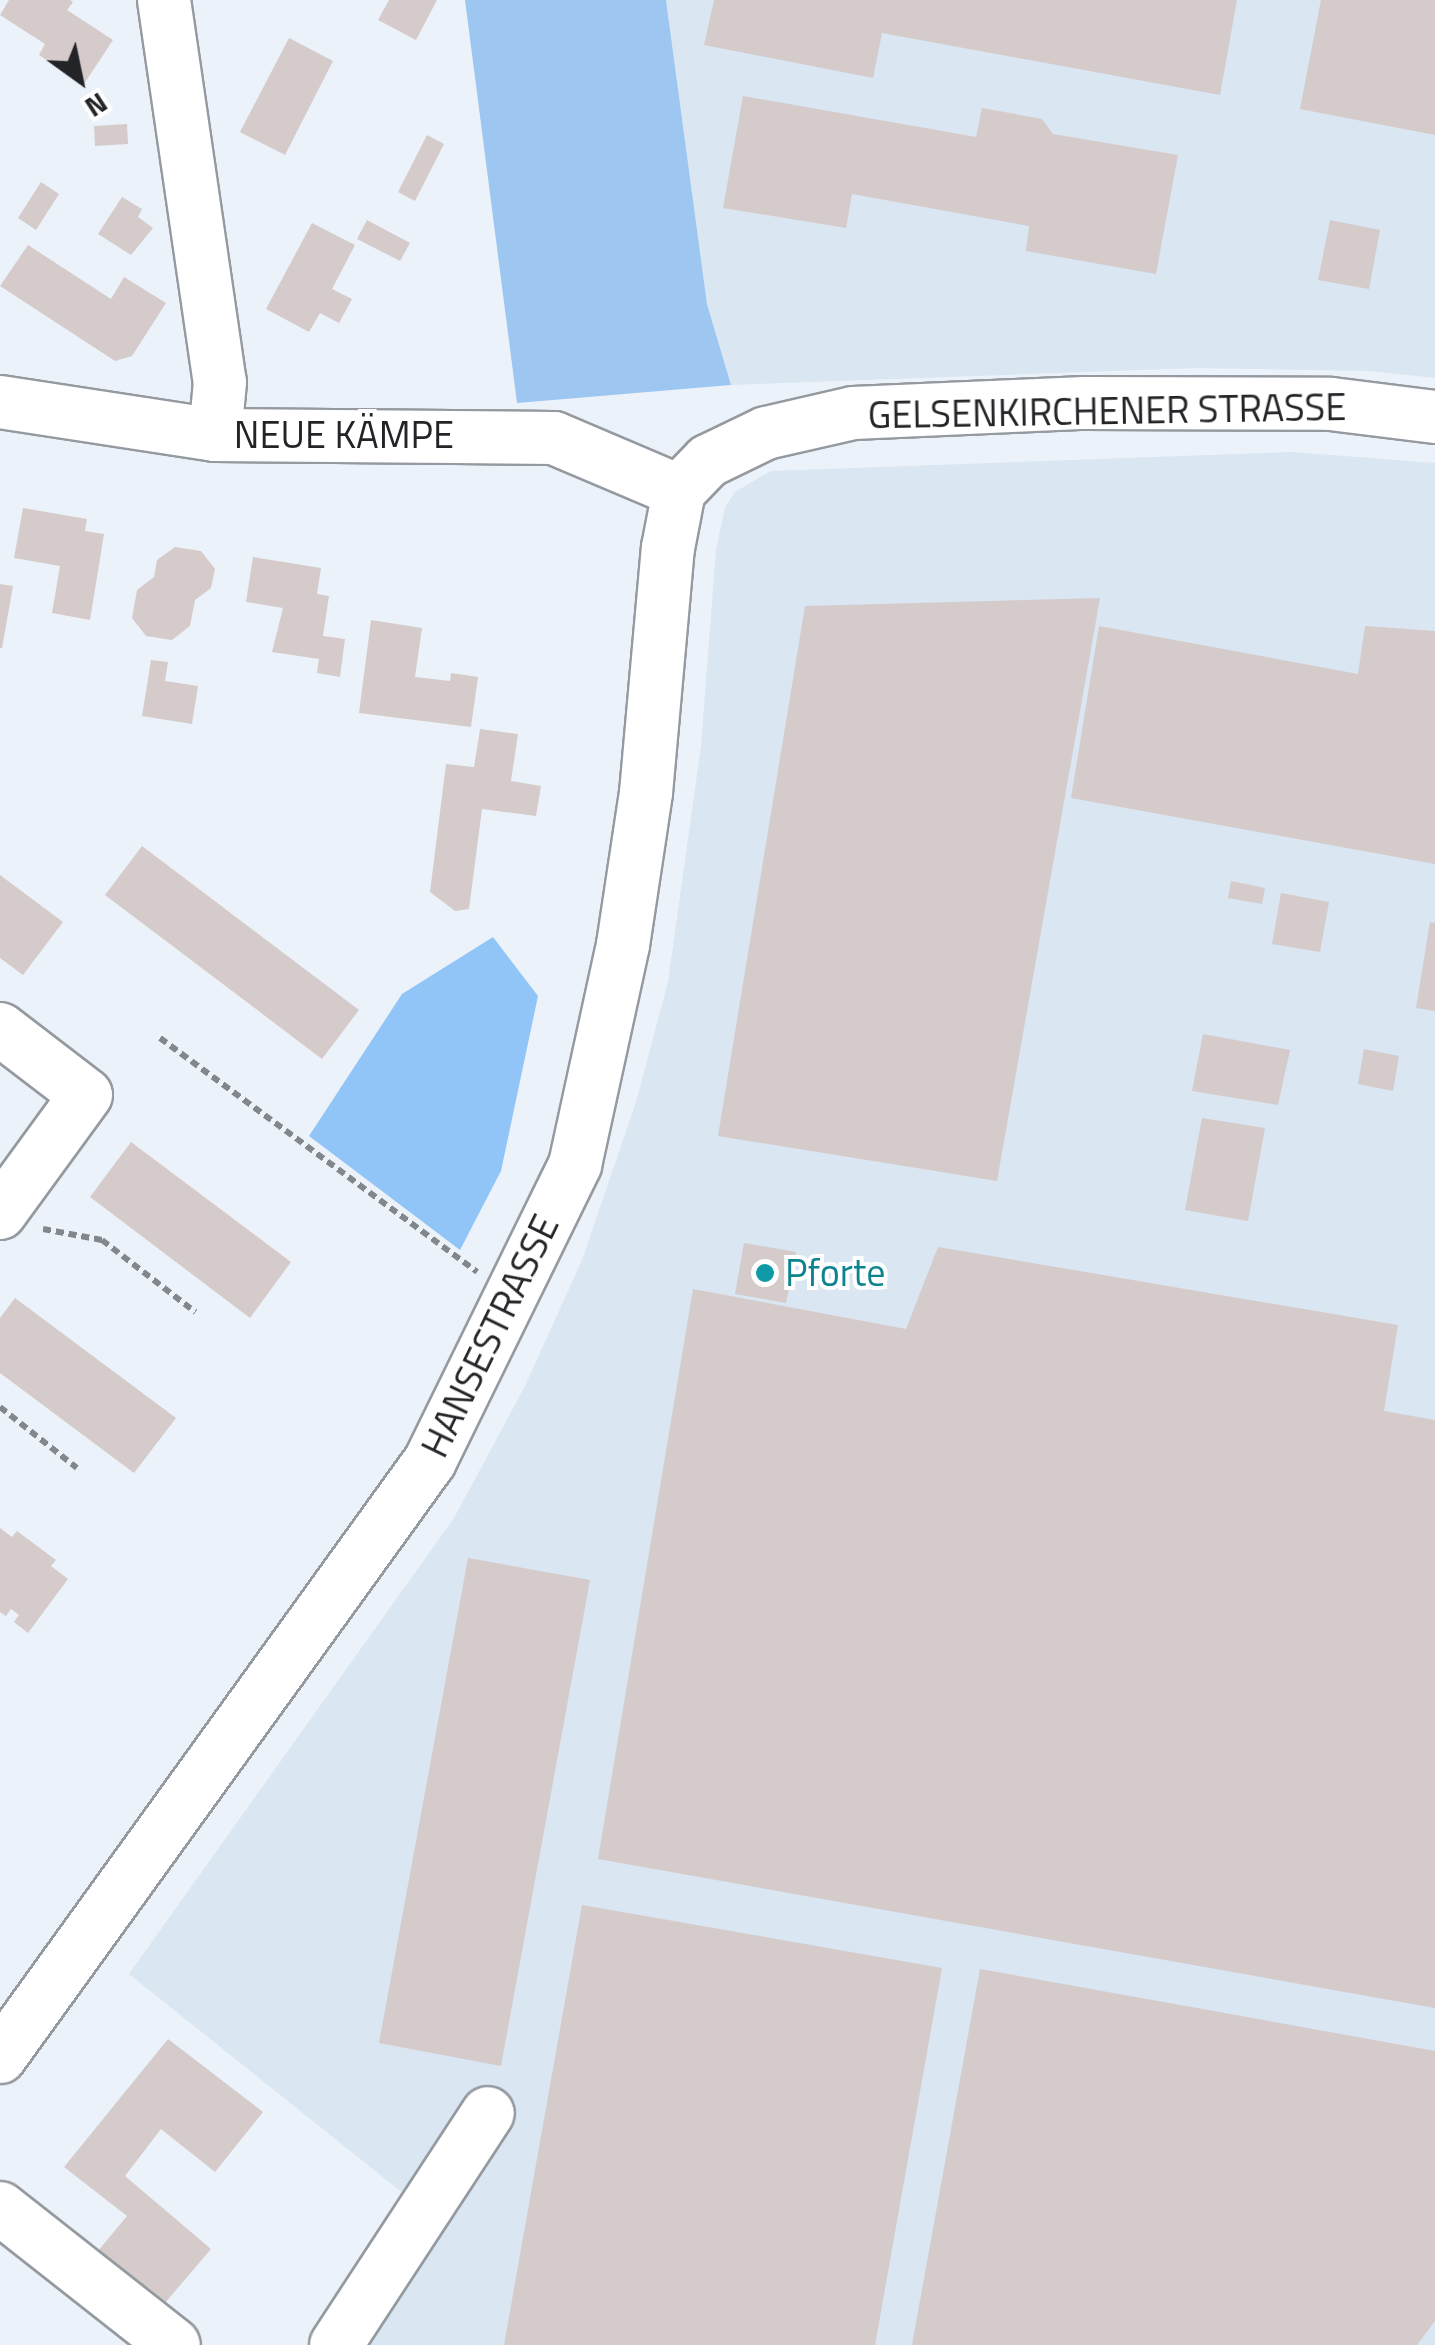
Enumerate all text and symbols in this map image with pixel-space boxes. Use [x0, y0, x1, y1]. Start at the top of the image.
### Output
north arrow [30, 30, 130, 130]
text: N [77, 82, 116, 129]
street label: GELSENKIRCHENER STRASSE [867, 384, 1347, 438]
street label: NEUE KÄMPE [234, 412, 454, 458]
street label: HANSESTRASSE [412, 1207, 568, 1465]
place label: Pforte [785, 1250, 886, 1296]
marker: Pforte [754, 1262, 776, 1284]

